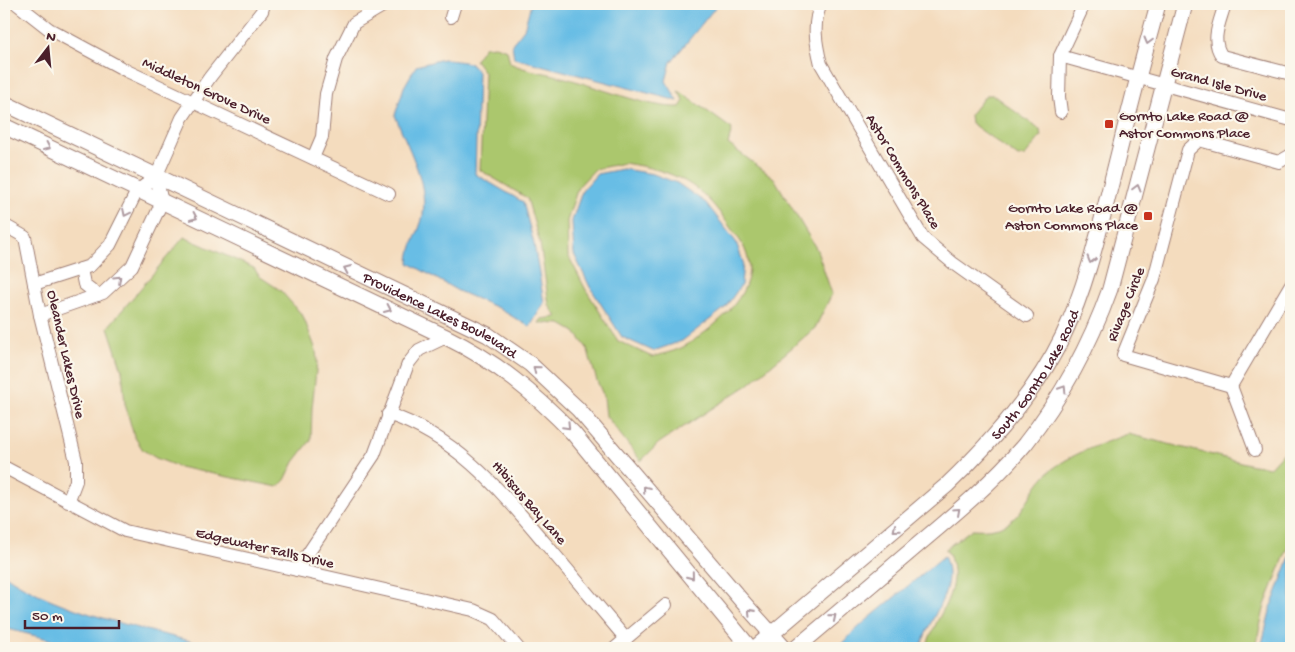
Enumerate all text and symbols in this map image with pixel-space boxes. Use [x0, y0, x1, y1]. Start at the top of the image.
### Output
north arrow [22, 22, 72, 72]
text: N [44, 28, 58, 47]
one-way arrow [1143, 36, 1153, 44]
street label: Middleton Grove Drive [139, 54, 274, 130]
street label: Grand Isle Drive [1168, 63, 1269, 107]
place label: Gornto Lake Road @ Astor Commons Place [1119, 108, 1250, 143]
street label: Astor Commons Place [861, 111, 944, 233]
marker: Gornto Lake Road @ Astor Commons Place [1103, 118, 1115, 130]
one-way arrow [42, 141, 51, 152]
one-way arrow [1131, 185, 1141, 193]
place label: Gornto Lake Road @ Aston Commons Place [1005, 200, 1138, 235]
one-way arrow [122, 208, 132, 217]
marker: Gornto Lake Road @ Aston Commons Place [1142, 210, 1154, 222]
one-way arrow [189, 211, 198, 221]
one-way arrow [1087, 256, 1097, 264]
one-way arrow [343, 264, 352, 275]
street label: Rivage Circle [1104, 265, 1150, 345]
street label: Providence Lakes Boulevard [358, 269, 521, 364]
one-way arrow [112, 276, 121, 285]
street label: Oleander Lakes Drive [42, 289, 89, 421]
one-way arrow [383, 303, 392, 314]
street label: South Gornto Lake Road [988, 307, 1085, 445]
one-way arrow [533, 367, 542, 375]
one-way arrow [1056, 385, 1066, 394]
one-way arrow [561, 420, 570, 429]
street label: Hibiscus Bay Lane [487, 458, 570, 549]
one-way arrow [643, 485, 652, 494]
one-way arrow [951, 508, 960, 517]
one-way arrow [893, 523, 902, 531]
street label: Edgewater Falls Drive [194, 524, 336, 574]
one-way arrow [685, 570, 693, 579]
scale bar [25, 597, 119, 629]
text: 50 m [32, 608, 63, 626]
one-way arrow [748, 609, 757, 618]
one-way arrow [828, 613, 837, 622]

